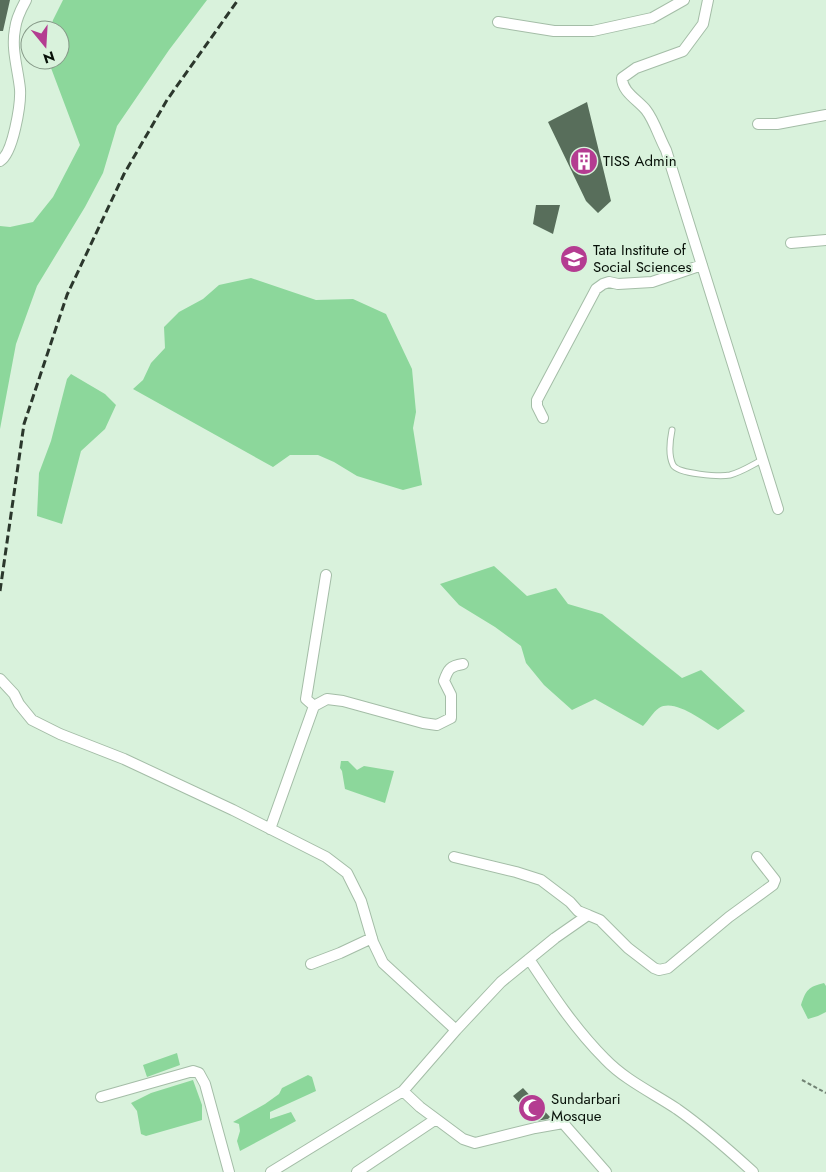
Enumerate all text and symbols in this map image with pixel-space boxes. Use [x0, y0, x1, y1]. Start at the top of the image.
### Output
north arrow [20, 20, 70, 70]
text: N [41, 46, 57, 69]
building icon: TISS Admin [569, 146, 599, 176]
place label: TISS Admin [603, 150, 677, 172]
place label: Tata Institute of Social Sciences [593, 239, 691, 278]
school or university icon: Tata Institute of Social Sciences [559, 244, 589, 274]
place label: Sundarbari Mosque [551, 1088, 621, 1127]
mosque icon: Sundarbari Mosque [517, 1093, 547, 1123]

